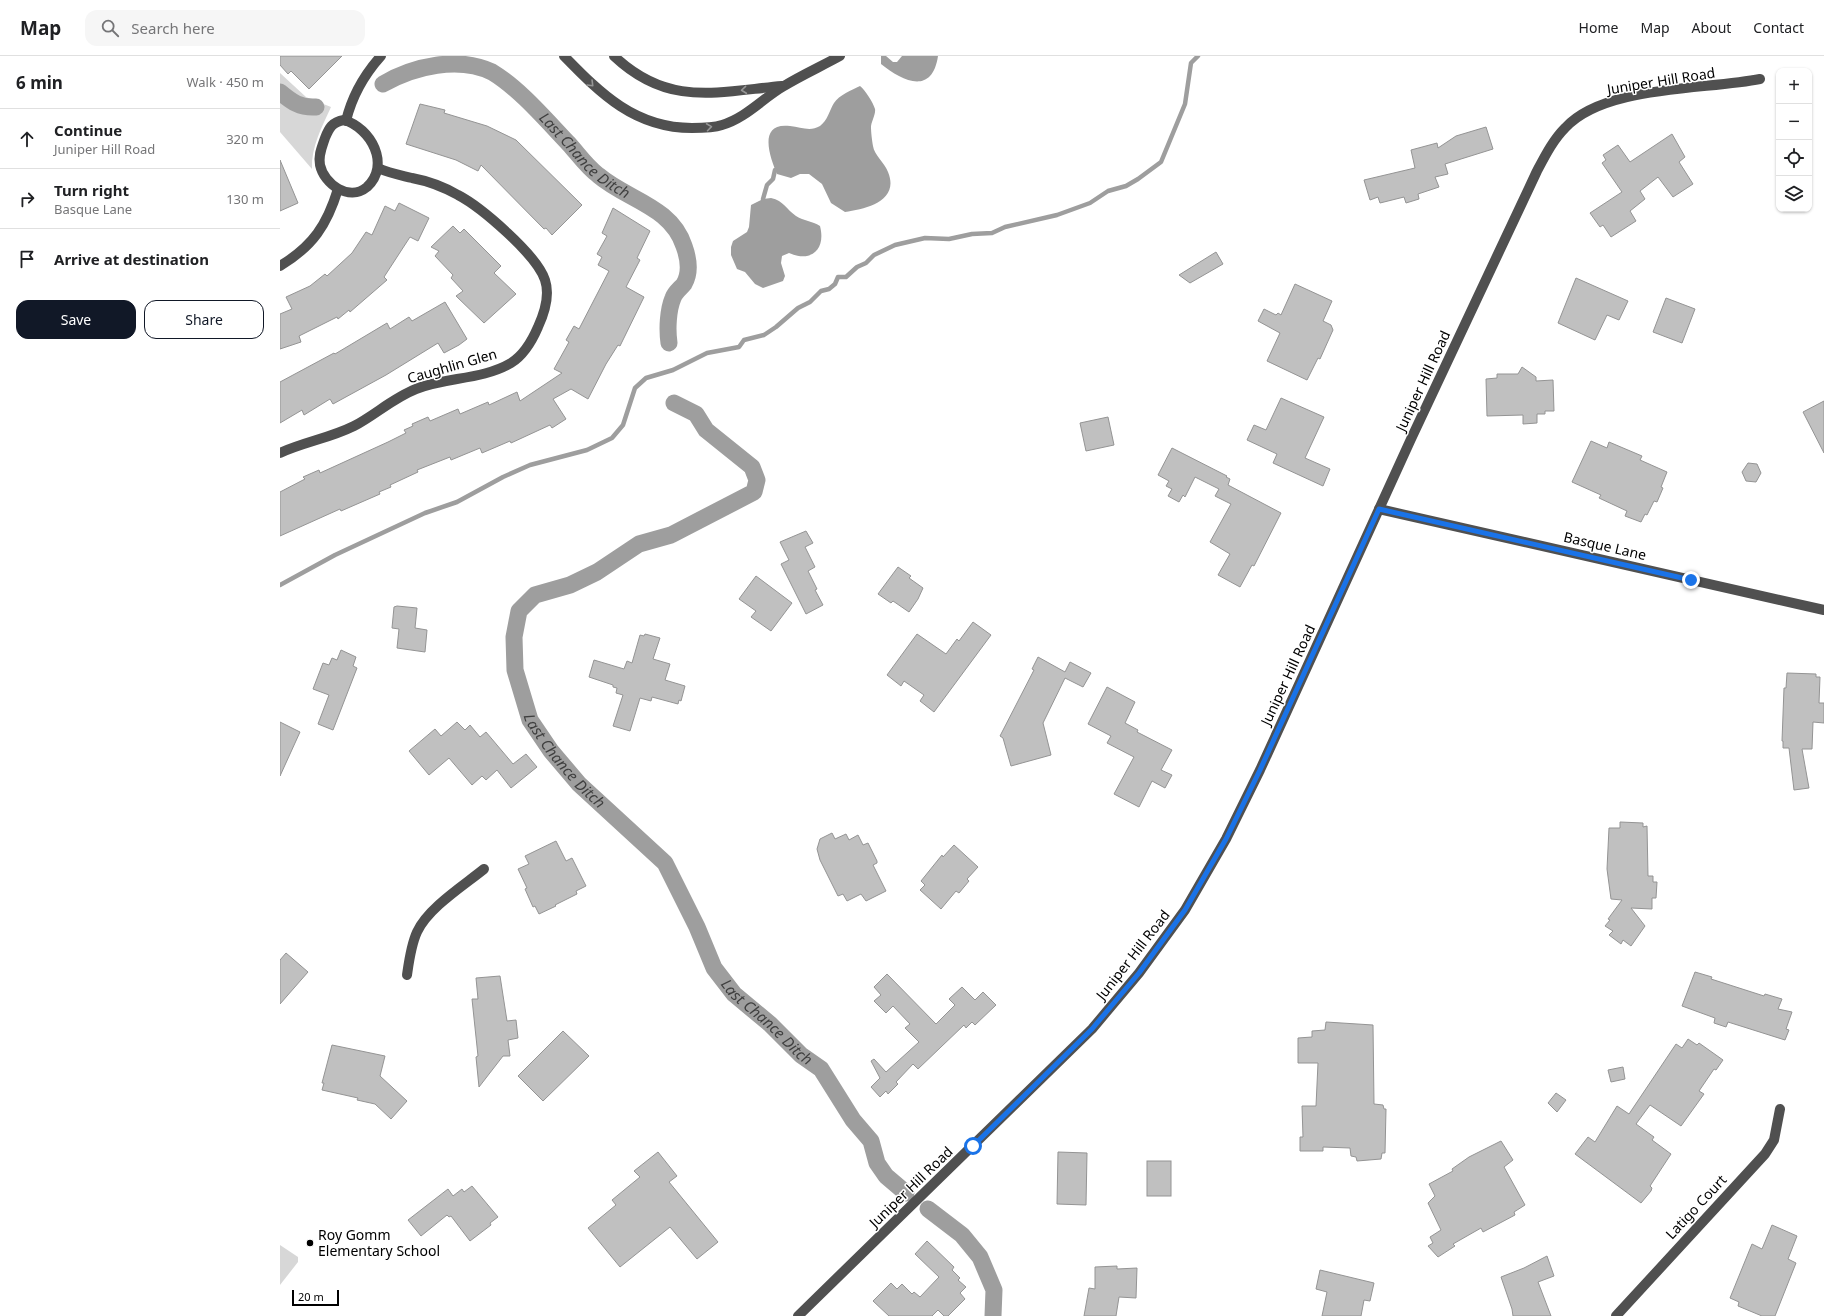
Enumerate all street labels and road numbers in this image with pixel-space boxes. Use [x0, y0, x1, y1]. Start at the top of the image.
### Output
street label: Juniper Hill Road [1604, 63, 1716, 99]
street label: Juniper Hill Road [1390, 327, 1454, 436]
street label: Caughlin Glen [405, 344, 499, 387]
street label: Basque Lane [1562, 527, 1648, 564]
street label: Juniper Hill Road [1255, 621, 1319, 730]
street label: Juniper Hill Road [1090, 906, 1174, 1005]
street label: Juniper Hill Road [863, 1142, 957, 1233]
street label: Latigo Court [1661, 1170, 1730, 1243]

